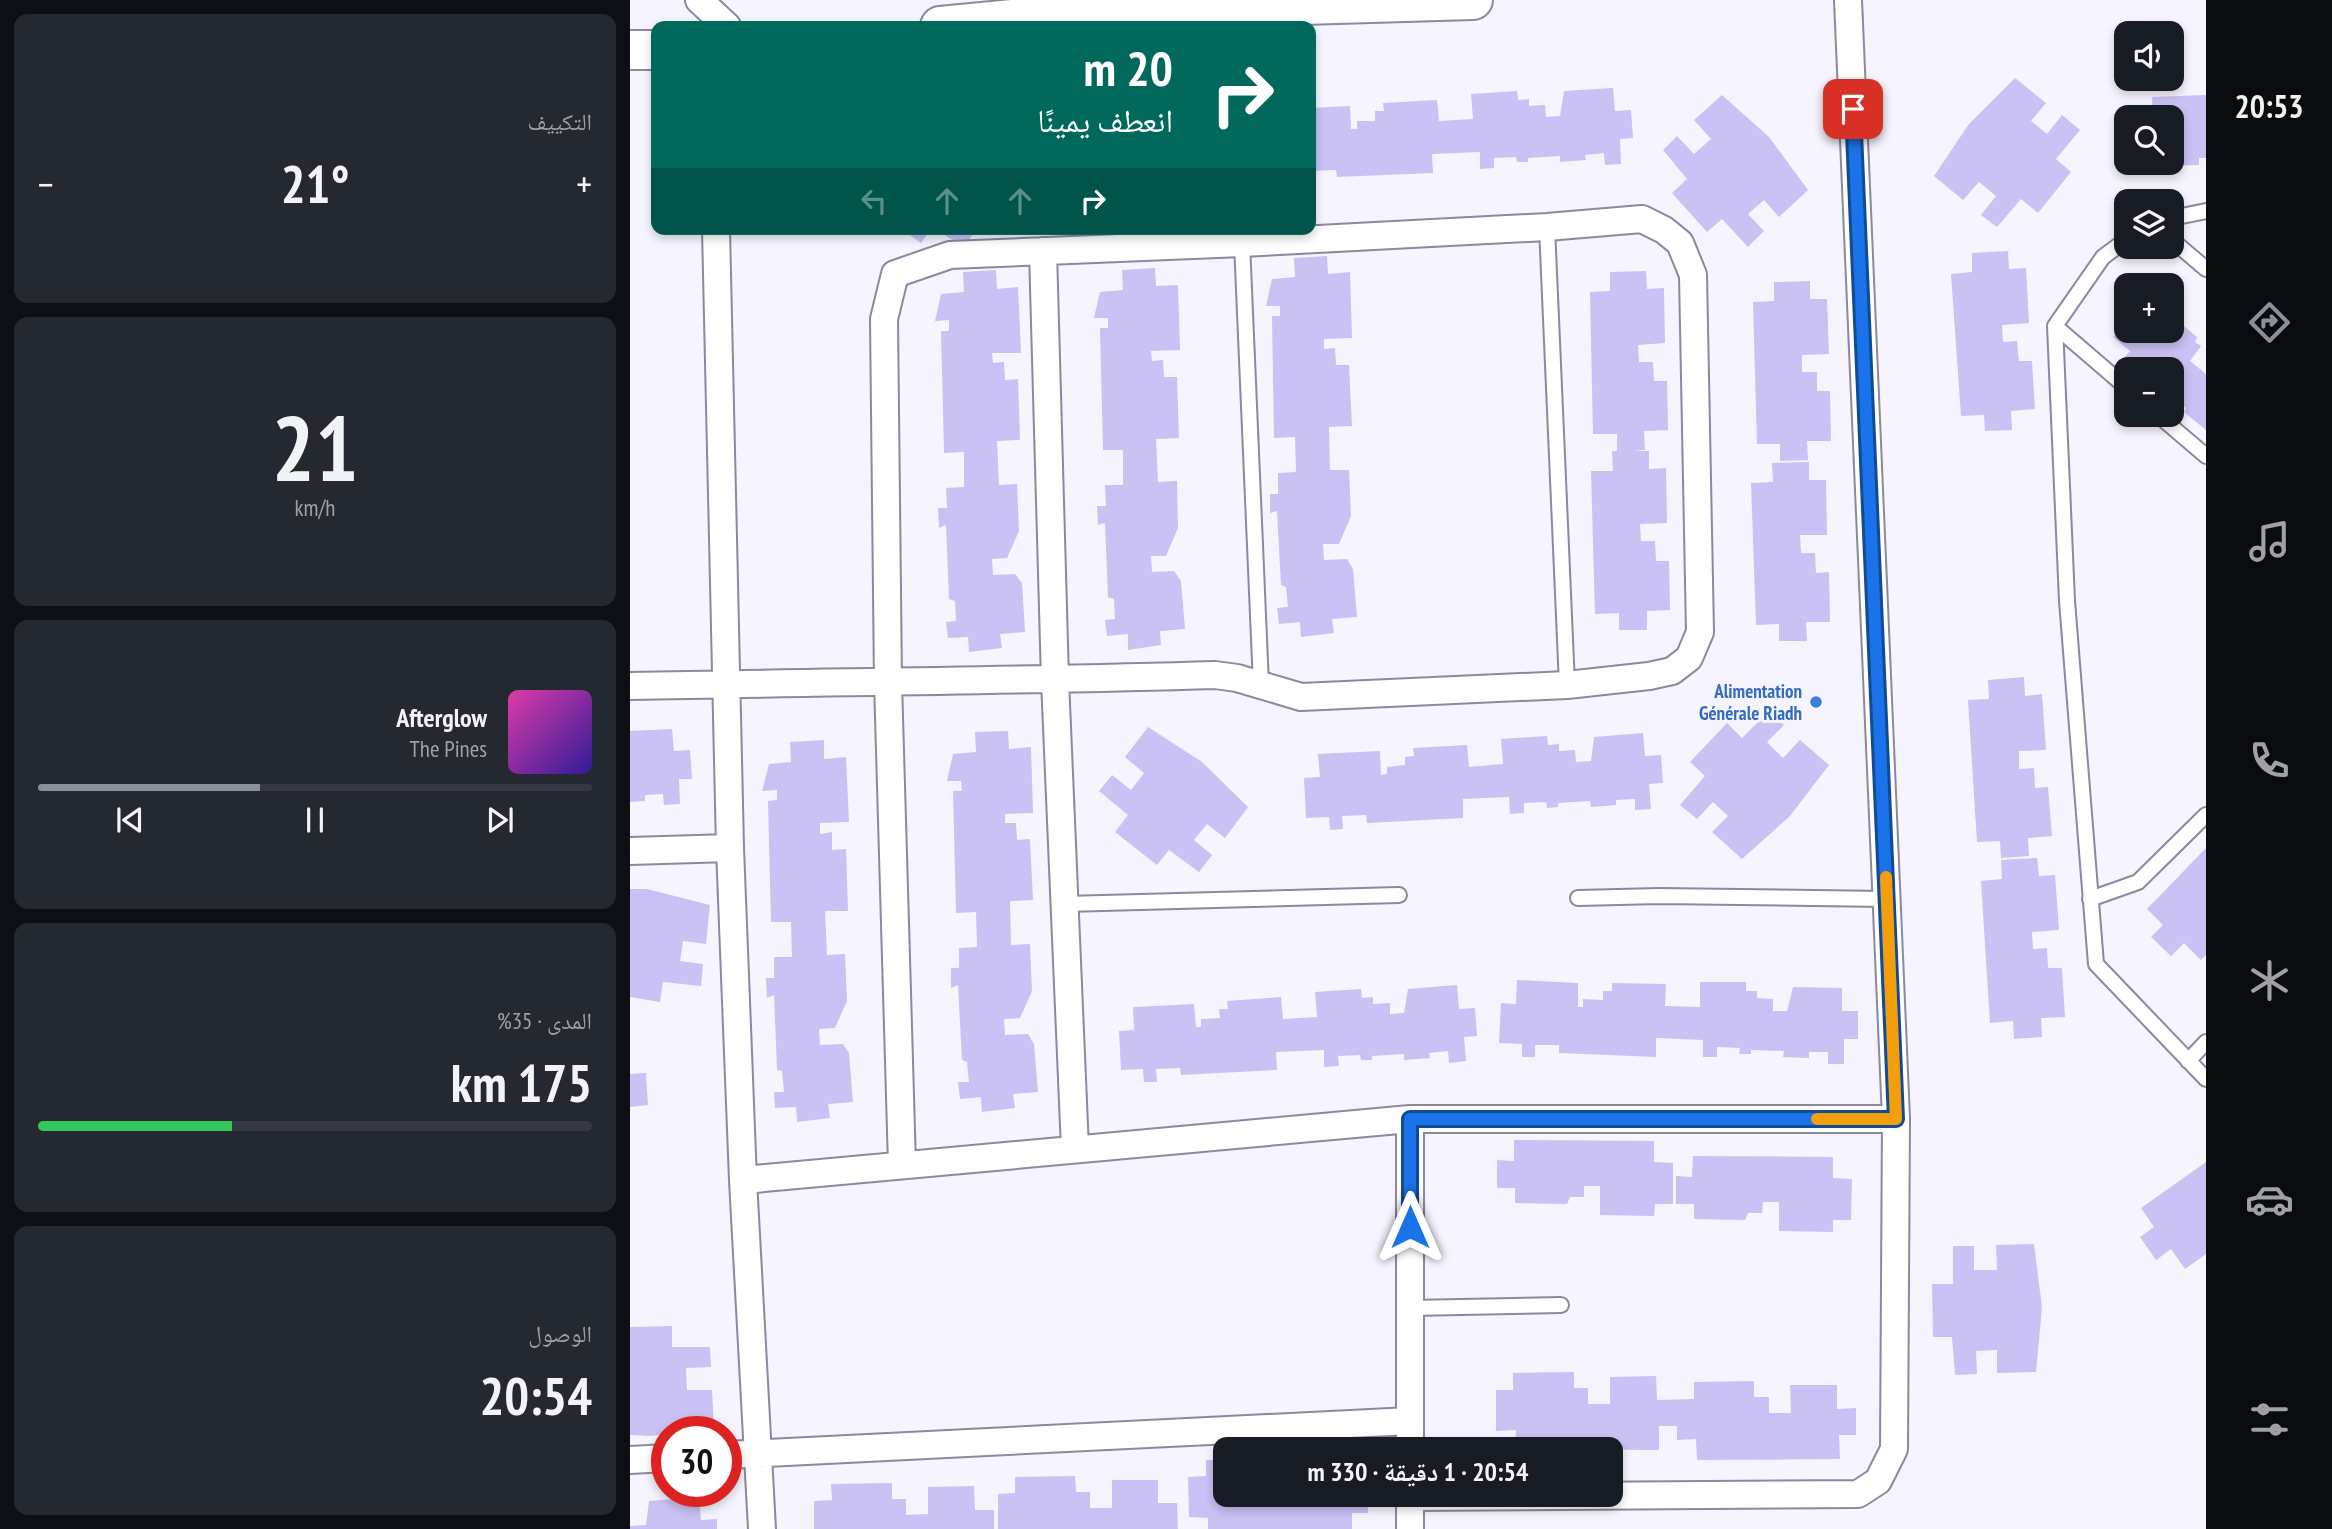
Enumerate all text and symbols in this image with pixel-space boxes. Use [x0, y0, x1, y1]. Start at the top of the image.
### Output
map controls [2114, 21, 2184, 427]
button: sound [2114, 21, 2184, 91]
text: 20 m [1084, 36, 1173, 100]
icon: right [1197, 49, 1288, 140]
pin [1823, 79, 1883, 139]
text: 20:53 [2234, 85, 2304, 127]
icon: arrive [1834, 90, 1872, 128]
text: انعطف يمينًا [1037, 99, 1173, 141]
button: search [2114, 105, 2184, 175]
text: التكييف [527, 107, 592, 136]
text: 21° [281, 150, 349, 217]
text: − [38, 159, 54, 208]
text: + [576, 159, 592, 208]
icon: left [855, 182, 893, 220]
icon: ahead [928, 182, 966, 220]
icon: ahead [1001, 182, 1039, 220]
icon: right [1074, 182, 1112, 220]
button: layers [2114, 189, 2184, 259]
button: + [2114, 273, 2184, 343]
icon: directions [2245, 298, 2294, 347]
button: − [2114, 357, 2184, 427]
text: 21 [272, 388, 359, 506]
text: km/h [295, 493, 335, 522]
icon: music [2245, 517, 2294, 566]
place label: Alimentation Générale Riadh [1699, 679, 1802, 725]
marker: Alimentation Générale Riadh [1808, 694, 1824, 710]
text: Afterglow [396, 701, 487, 734]
text: The Pines [409, 734, 487, 763]
icon: phone [2245, 736, 2294, 785]
icon: previous [111, 801, 149, 839]
icon: pause [296, 801, 334, 839]
icon: next [481, 801, 519, 839]
icon: climate [2245, 956, 2294, 1005]
text: المدى · 35% [497, 1006, 592, 1035]
text: 175 km [451, 1049, 592, 1116]
icon: car [2245, 1175, 2294, 1224]
position arrow [1373, 1190, 1447, 1264]
text: الوصول [528, 1319, 592, 1348]
text: 20:54 [480, 1362, 592, 1429]
icon: filters [2245, 1395, 2294, 1444]
speed limit sign: 30 [651, 1416, 742, 1507]
text: 20:54 · 1 دقيقة · 330 m [1308, 1455, 1528, 1488]

